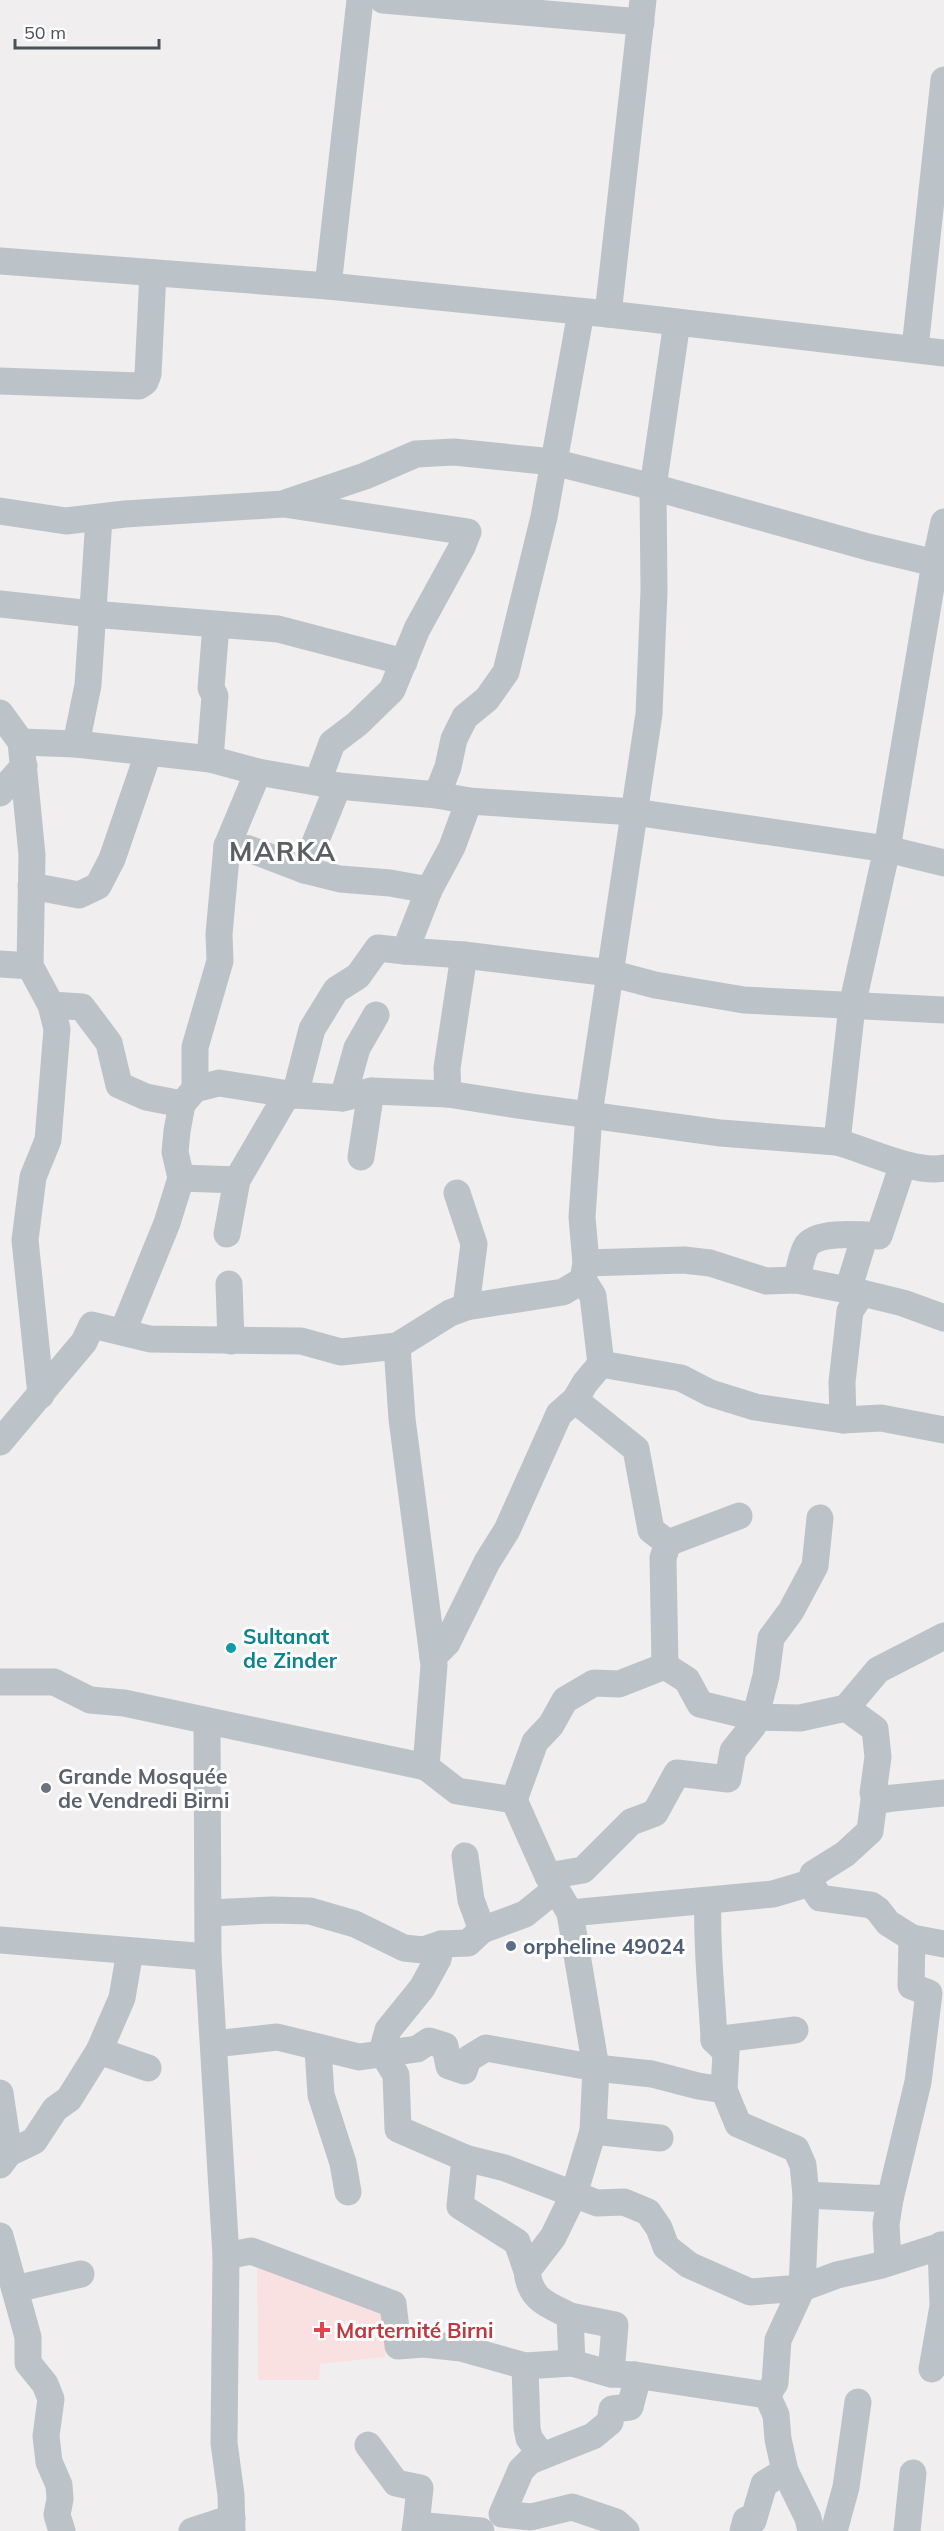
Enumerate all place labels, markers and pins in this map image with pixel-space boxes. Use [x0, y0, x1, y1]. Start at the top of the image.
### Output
place label: Sultanat de Zinder [243, 1623, 338, 1673]
marker: Sultanat de Zinder [224, 1641, 238, 1655]
place label: Grande Mosquée de Vendredi Birni [58, 1763, 230, 1813]
marker: Grande Mosquée de Vendredi Birni [39, 1781, 53, 1795]
place label: orpheline 49024 [523, 1933, 685, 1959]
marker: orpheline 49024 [504, 1939, 518, 1953]
place label: Marternité Birni [336, 2317, 493, 2343]
marker: Marternité Birni [313, 2321, 331, 2339]

